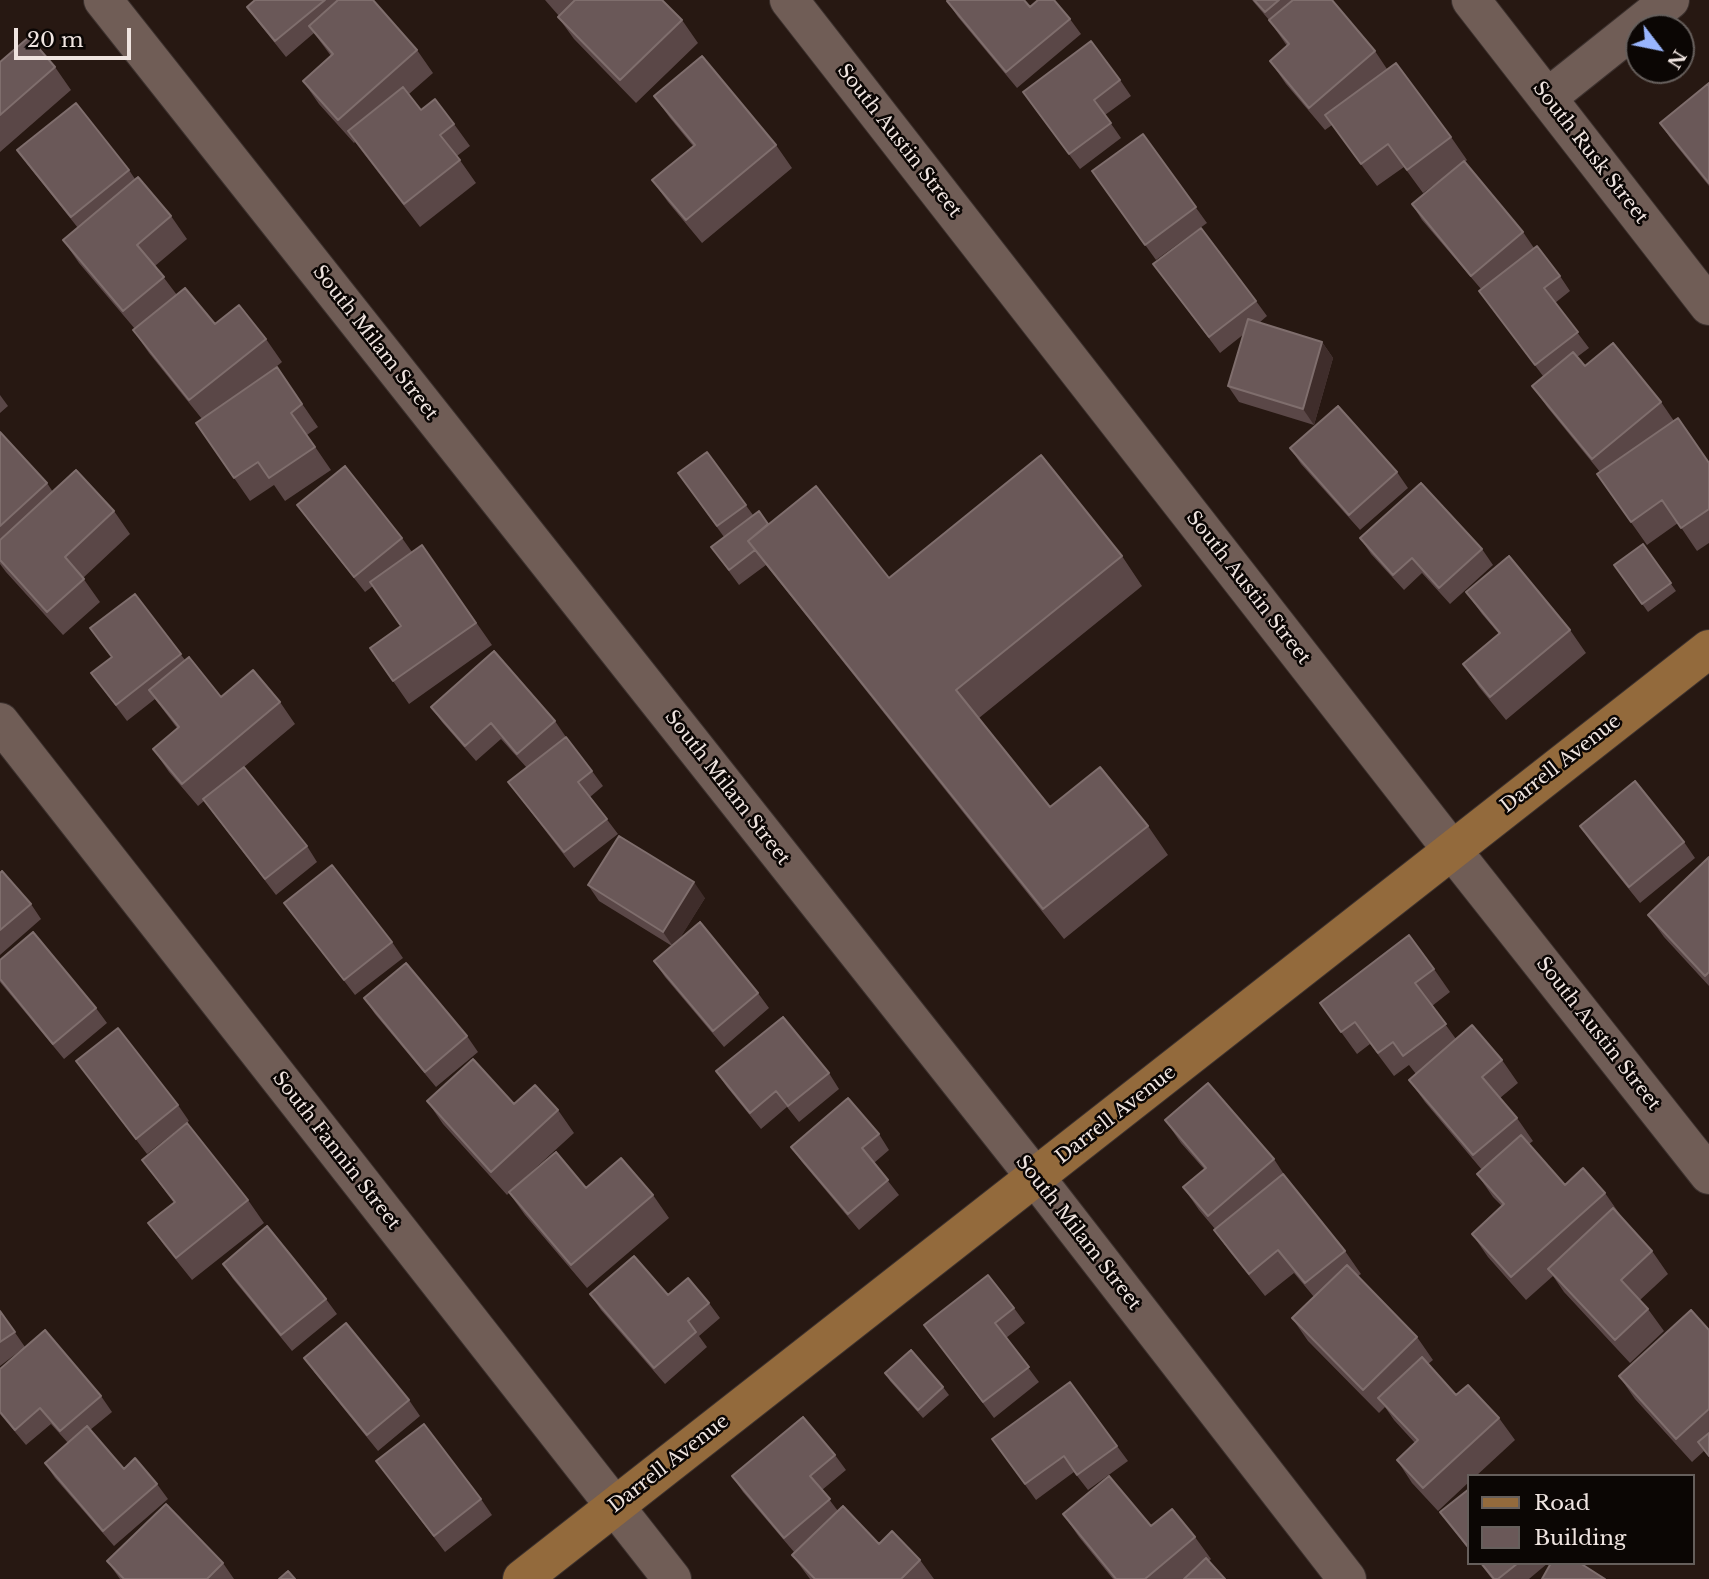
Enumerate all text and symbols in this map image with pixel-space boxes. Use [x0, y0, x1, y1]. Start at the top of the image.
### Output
scale bar [18, 14, 135, 58]
north arrow [1625, 14, 1695, 84]
text: 20 m [27, 27, 84, 53]
text: N [1662, 46, 1691, 73]
street label: South Austin Street [832, 60, 966, 222]
street label: South Rusk Street [1528, 78, 1652, 228]
street label: South Milam Street [308, 261, 442, 425]
street label: South Austin Street [1181, 507, 1315, 669]
street label: South Milam Street [660, 706, 794, 870]
street label: Darrell Avenue [1496, 710, 1626, 818]
street label: South Austin Street [1531, 953, 1665, 1115]
street label: Darrell Avenue [1051, 1061, 1181, 1169]
street label: South Fannin Street [267, 1068, 405, 1234]
street label: South Milam Street [1011, 1151, 1145, 1315]
street label: Darrell Avenue [604, 1410, 734, 1518]
legend [1468, 1474, 1695, 1565]
text: Road [1534, 1490, 1590, 1516]
text: Building [1534, 1525, 1626, 1551]

